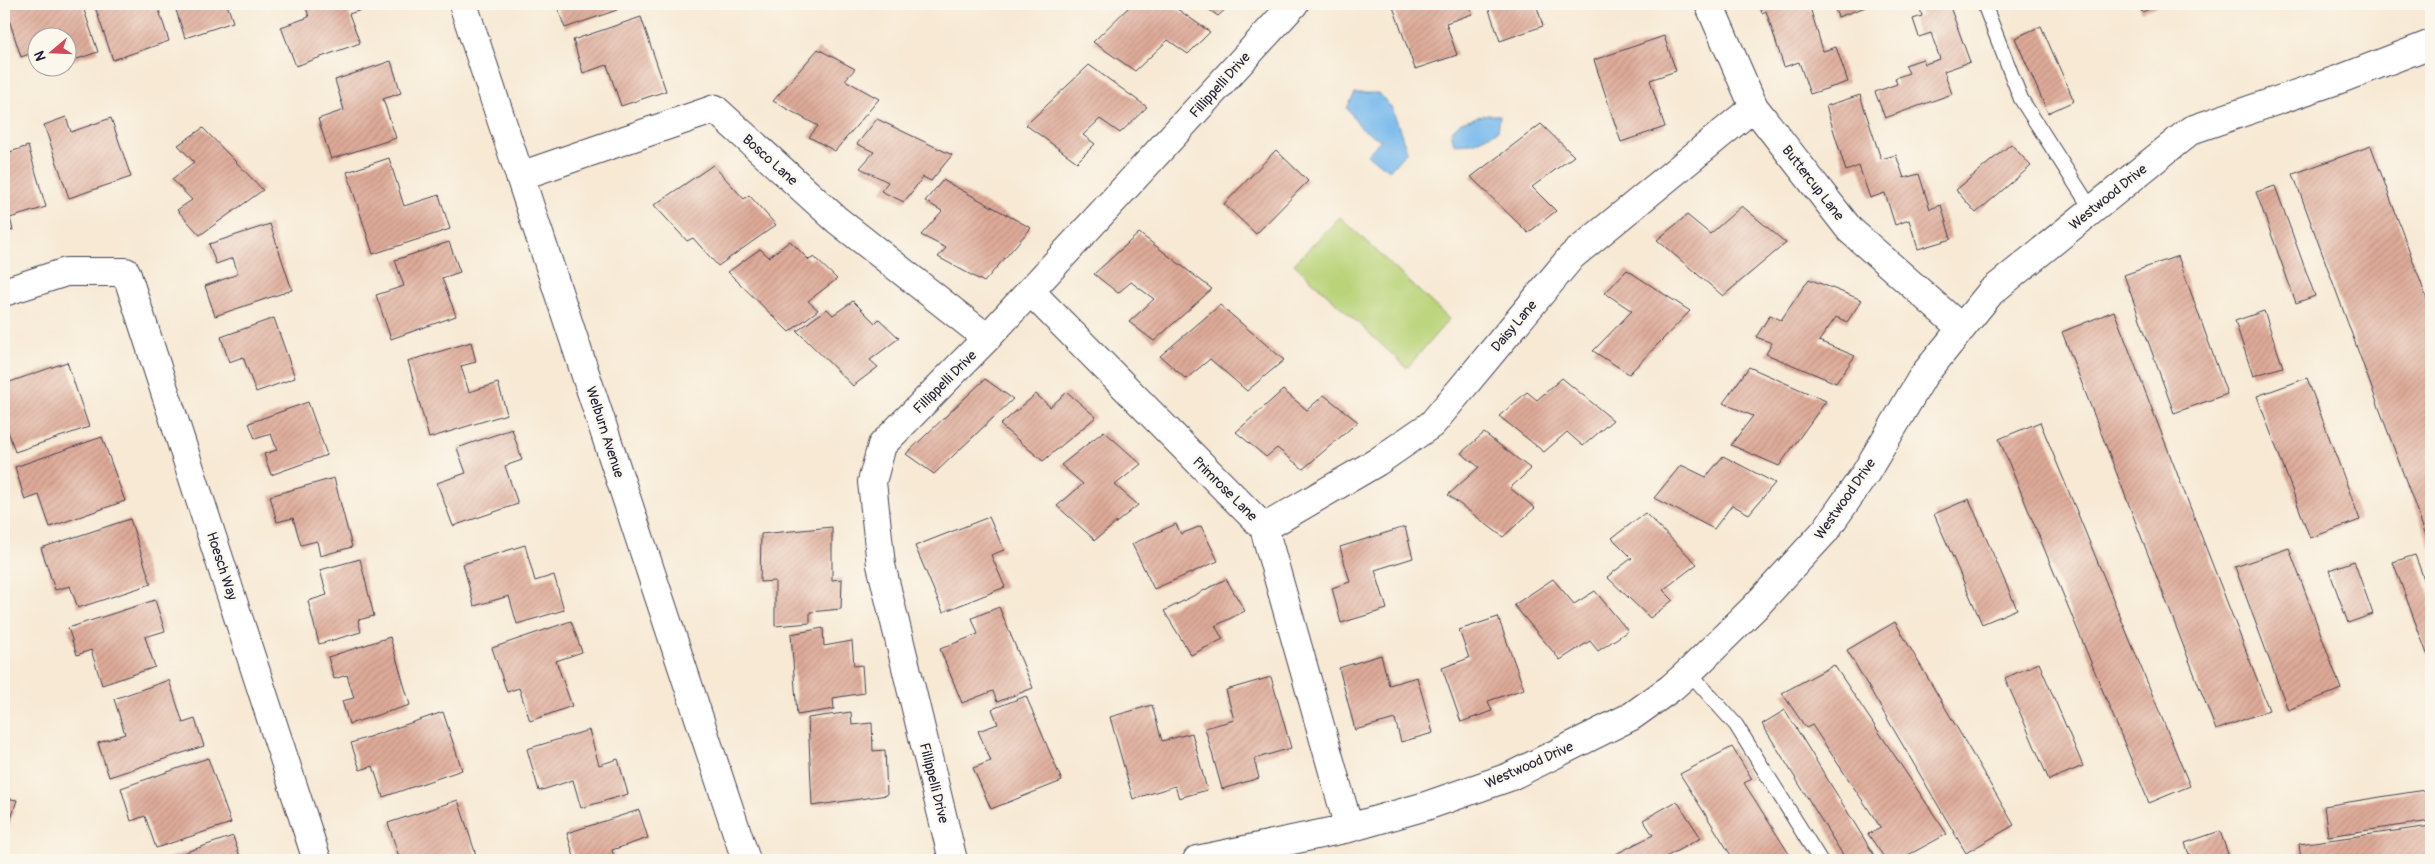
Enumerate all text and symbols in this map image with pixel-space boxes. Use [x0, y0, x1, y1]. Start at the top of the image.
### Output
north arrow [28, 28, 78, 78]
text: N [31, 49, 50, 63]
street label: Fillippelli Drive [1186, 49, 1254, 121]
street label: Bosco Lane [739, 131, 801, 189]
street label: Buttercup Lane [1778, 142, 1848, 224]
street label: Westwood Drive [2066, 160, 2150, 234]
street label: Daisy Lane [1488, 297, 1540, 355]
street label: Fillippelli Drive [910, 347, 980, 417]
street label: Welburn Avenue [582, 384, 628, 480]
street label: Primrose Lane [1189, 453, 1261, 525]
street label: Westwood Drive [1811, 455, 1879, 543]
street label: Hoesch Way [203, 530, 241, 602]
street label: Westwood Drive [1482, 738, 1576, 792]
street label: Fillippelli Drive [916, 741, 952, 825]

